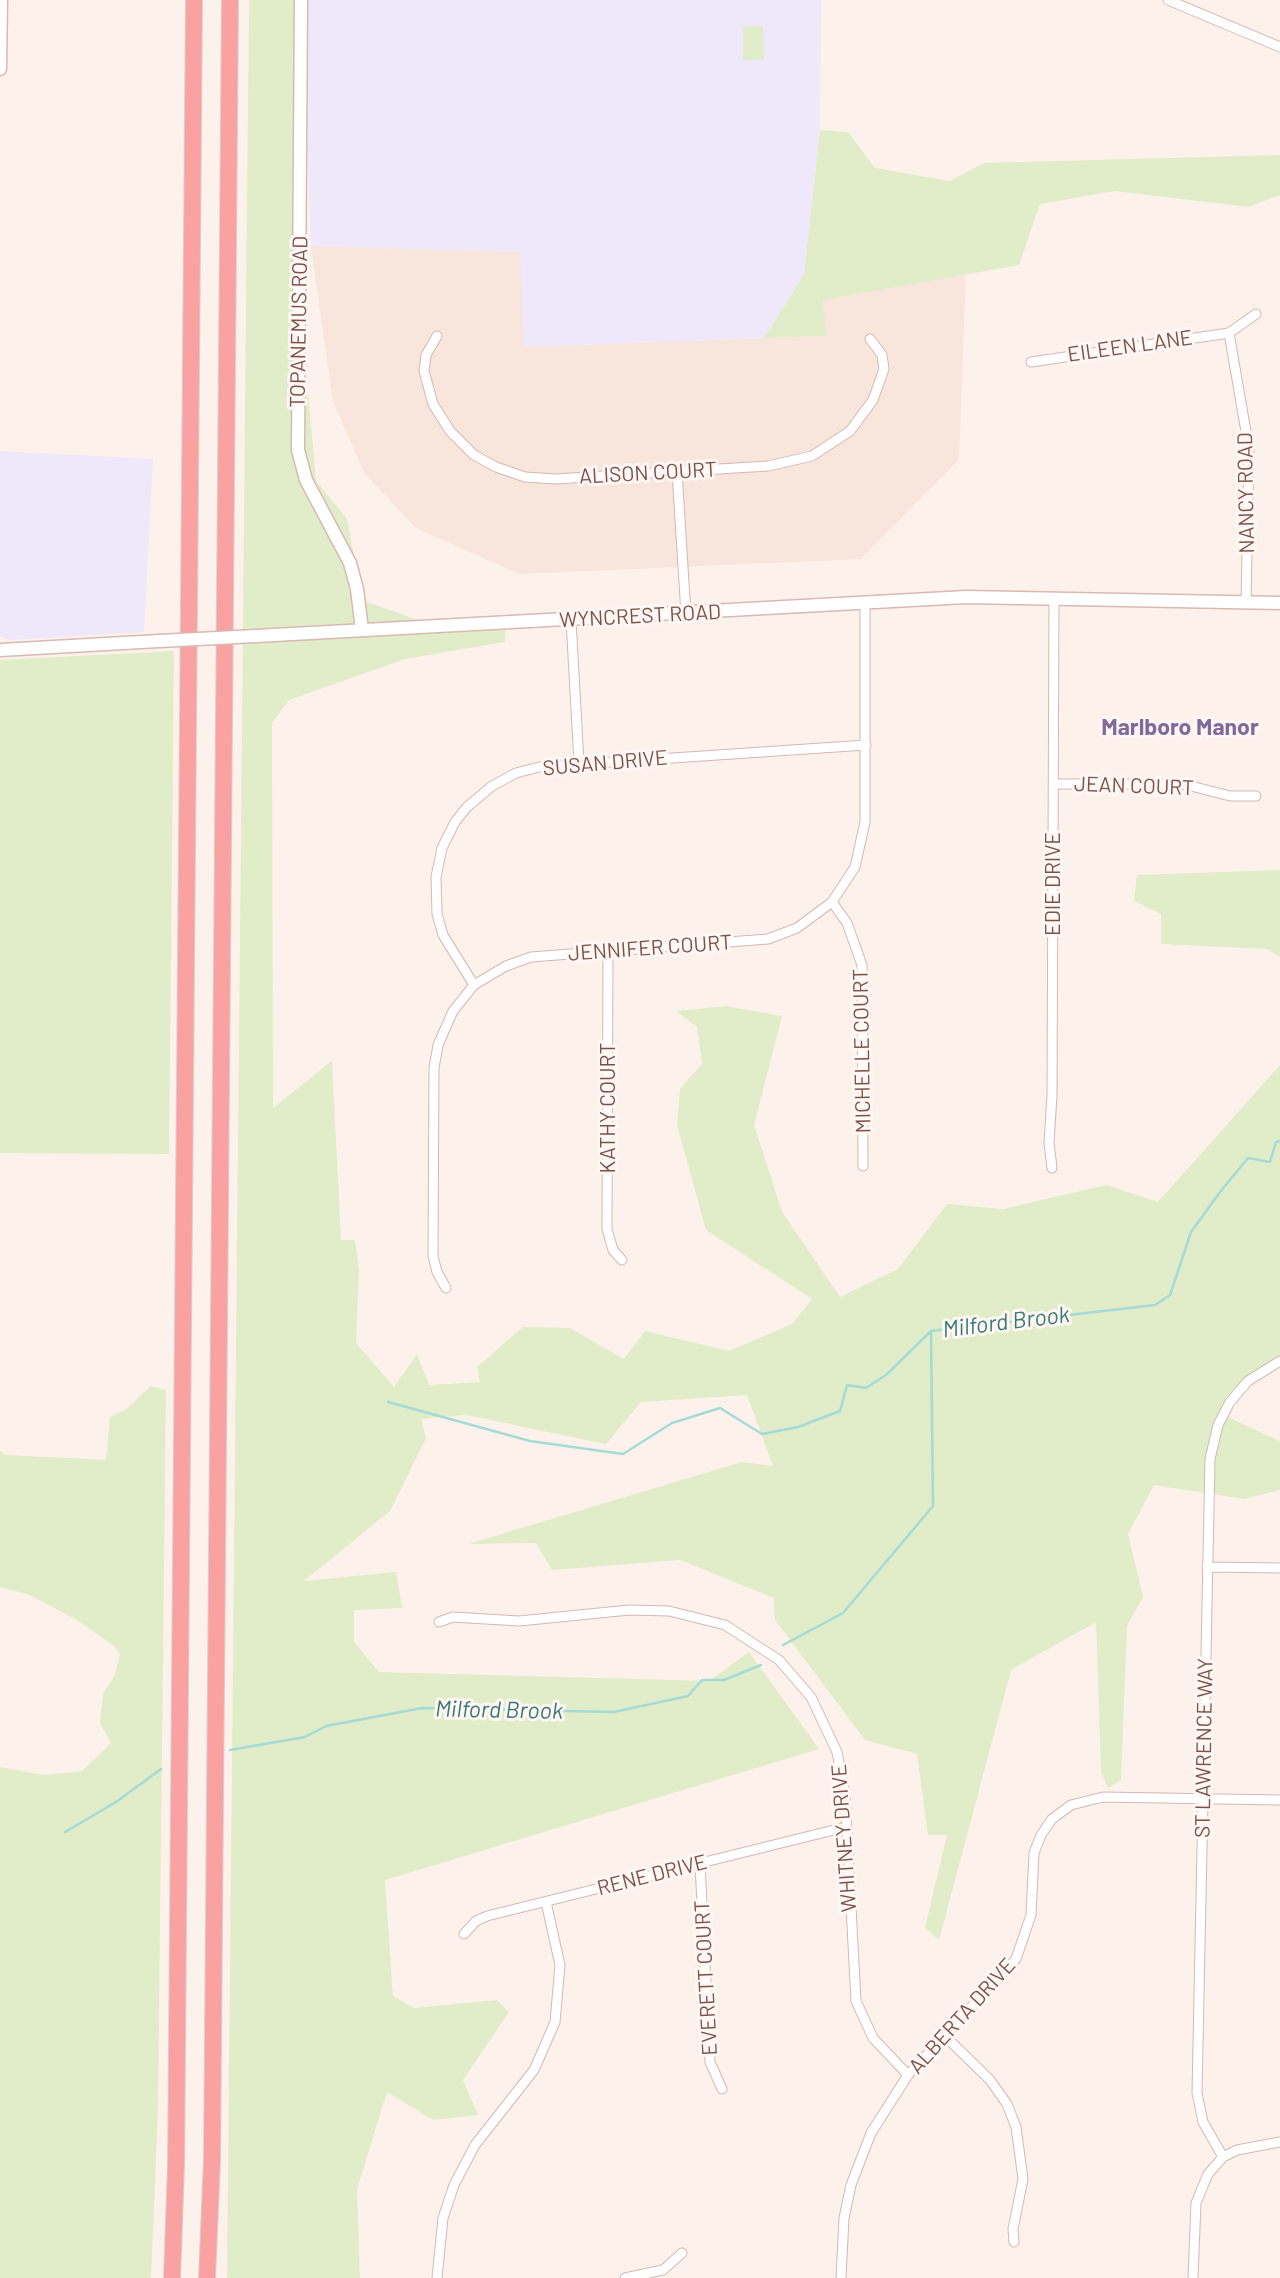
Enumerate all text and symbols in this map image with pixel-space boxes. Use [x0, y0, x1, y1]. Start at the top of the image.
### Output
street label: TOPANEMUS ROAD [285, 236, 313, 408]
street label: EILEEN LANE [1066, 325, 1194, 367]
street label: NANCY ROAD [1232, 432, 1260, 554]
street label: ALISON COURT [578, 457, 718, 489]
street label: WYNCREST ROAD [558, 599, 722, 633]
district label: Marlboro Manor [1101, 713, 1259, 741]
street label: SUSAN DRIVE [541, 745, 669, 781]
street label: JEAN COURT [1074, 771, 1194, 801]
street label: EDIE DRIVE [1040, 832, 1066, 936]
street label: JENNIFER COURT [567, 930, 733, 966]
street label: MICHELLE COURT [848, 968, 876, 1134]
street label: KATHY COURT [595, 1043, 621, 1173]
water label: Milford Brook [941, 1301, 1071, 1343]
street label: ST LAWRENCE WAY [1190, 1658, 1218, 1838]
water label: Milford Brook [435, 1695, 563, 1725]
street label: WHITNEY DRIVE [826, 1763, 862, 1913]
street label: RENE DRIVE [594, 1849, 710, 1901]
street label: EVERETT COURT [689, 1900, 723, 2056]
street label: ALBERTA DRIVE [903, 1953, 1021, 2079]

